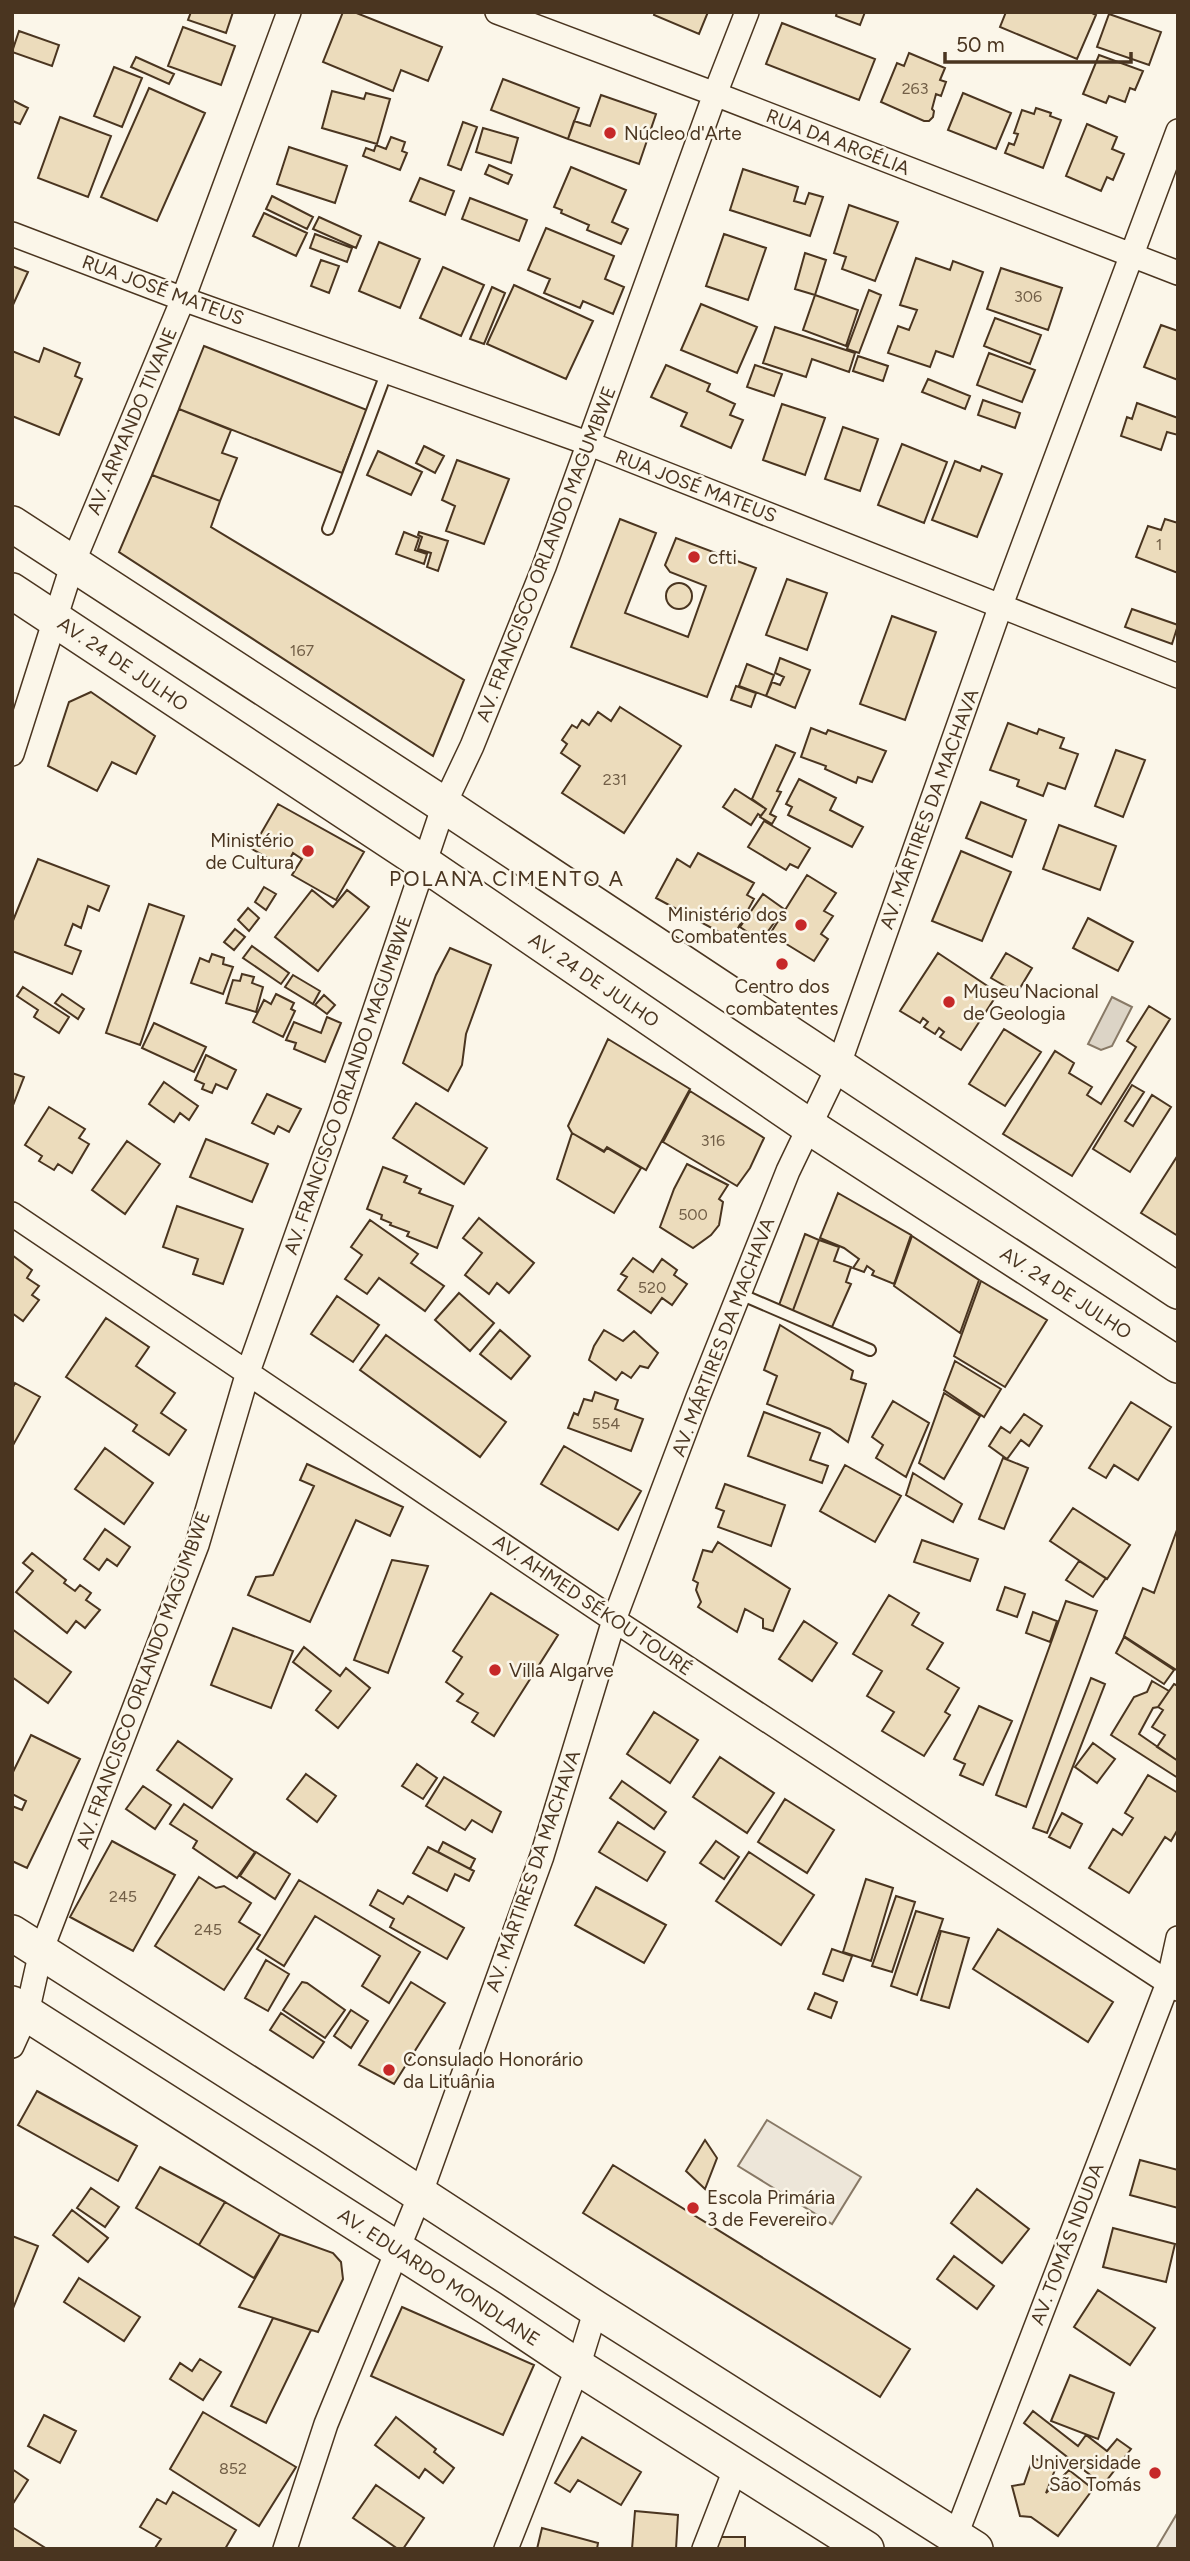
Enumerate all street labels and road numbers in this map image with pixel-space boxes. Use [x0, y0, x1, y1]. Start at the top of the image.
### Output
street label: RUA DA ARGÉLIA [763, 104, 913, 180]
street label: RUA JOSÉ MATEUS [79, 250, 247, 330]
street label: AV. ARMANDO TIVANE [82, 324, 182, 518]
street label: AV. FRANCISCO ORLANDO MAGUMBWE [471, 383, 621, 725]
street label: RUA JOSÉ MATEUS [612, 445, 780, 527]
street label: AV. 24 DE JULHO [54, 612, 192, 716]
street label: AV. MÁRTIRES DA MACHAVA [875, 686, 983, 932]
street label: AV. FRANCISCO ORLANDO MAGUMBWE [279, 912, 417, 1258]
street label: AV. 24 DE JULHO [525, 928, 663, 1032]
street label: AV. MÁRTIRES DA MACHAVA [667, 1214, 779, 1460]
street label: AV. 24 DE JULHO [996, 1242, 1136, 1344]
street label: AV. FRANCISCO ORLANDO MAGUMBWE [71, 1508, 215, 1852]
street label: AV. AHMED SÉKOU TOURÉ [489, 1530, 697, 1680]
street label: AV. MÁRTIRES DA MACHAVA [481, 1747, 585, 1995]
street label: AV. TOMÁS NDUDA [1026, 2160, 1109, 2328]
street label: AV. EDUARDO MONDLANE [334, 2203, 544, 2351]

